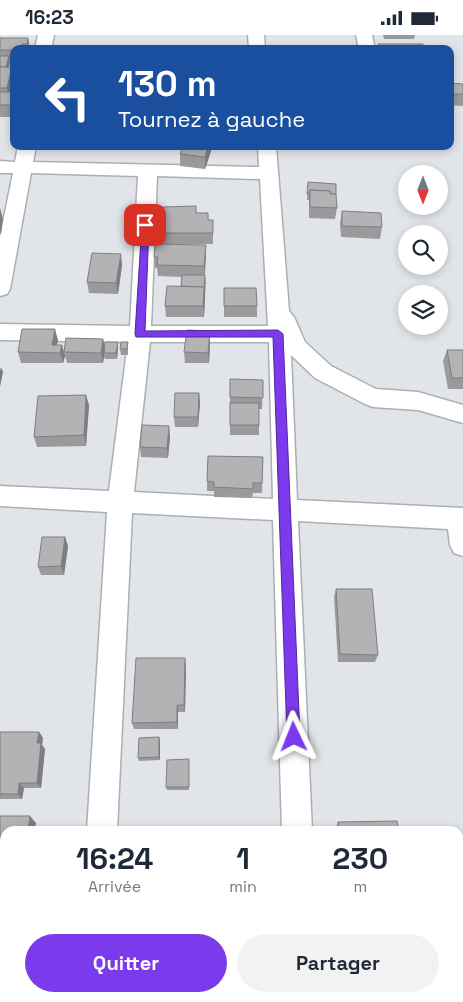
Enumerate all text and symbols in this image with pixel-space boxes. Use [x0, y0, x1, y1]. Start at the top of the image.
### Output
text: 16:23 [25, 5, 74, 30]
text: 130 m [118, 62, 217, 106]
icon: left [35, 65, 100, 130]
text: Tournez à gauche [118, 105, 305, 133]
north arrow [398, 165, 448, 215]
map controls [398, 165, 448, 335]
pin [124, 204, 166, 246]
icon: arrive [131, 211, 159, 239]
button: search [398, 225, 448, 275]
button: layers [398, 285, 448, 335]
position arrow [267, 710, 319, 762]
text: 16:24 [76, 839, 153, 878]
text: 1 [236, 839, 250, 878]
text: 230 [333, 839, 388, 878]
text: Arrivée [88, 876, 141, 897]
text: min [229, 876, 257, 897]
text: m [353, 876, 367, 897]
button: Quitter [25, 934, 227, 992]
button: Partager [237, 934, 439, 992]

